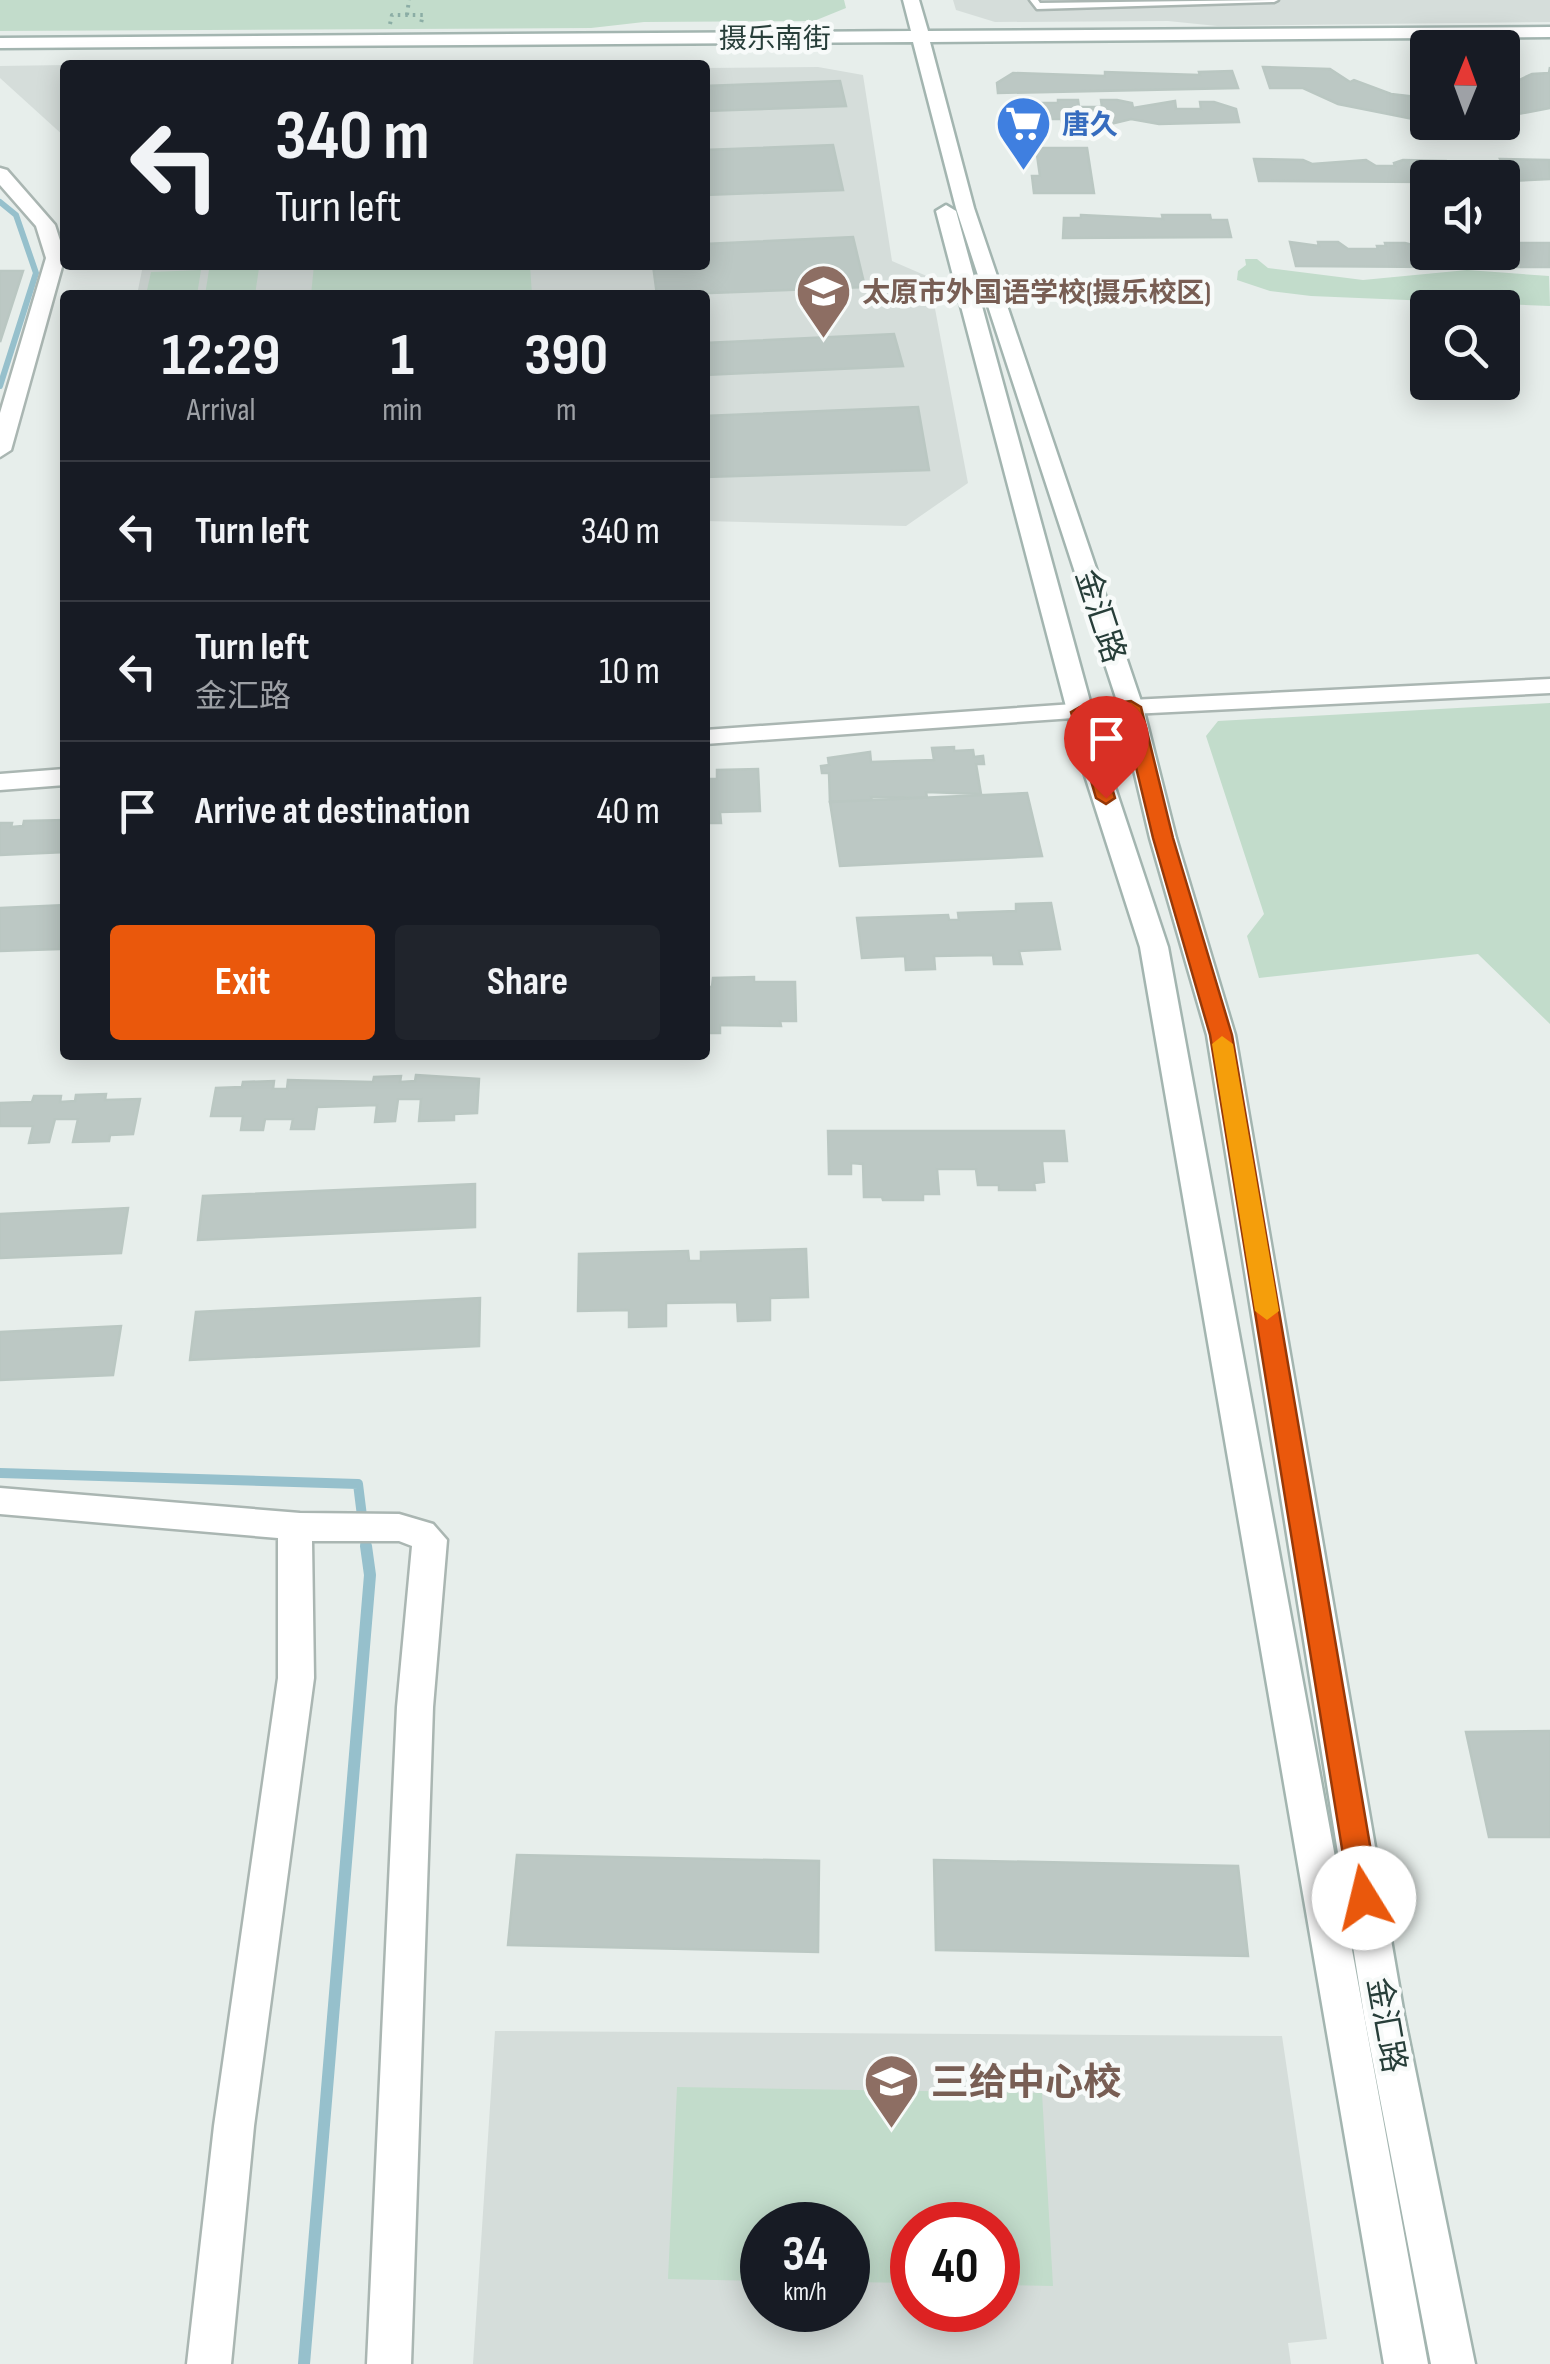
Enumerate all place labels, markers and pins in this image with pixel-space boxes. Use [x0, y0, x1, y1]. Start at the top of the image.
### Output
supermarket icon: 唐久 [993, 94, 1053, 173]
place label: 唐久 [1062, 109, 1118, 142]
school or university icon: 太原市外国语学校(摄乐校区) [793, 262, 853, 341]
place label: 太原市外国语学校(摄乐校区) [862, 277, 1211, 310]
pin [1064, 696, 1149, 799]
school or university icon: 三给中心校 [862, 2052, 922, 2131]
place label: 三给中心校 [931, 2061, 1121, 2106]

